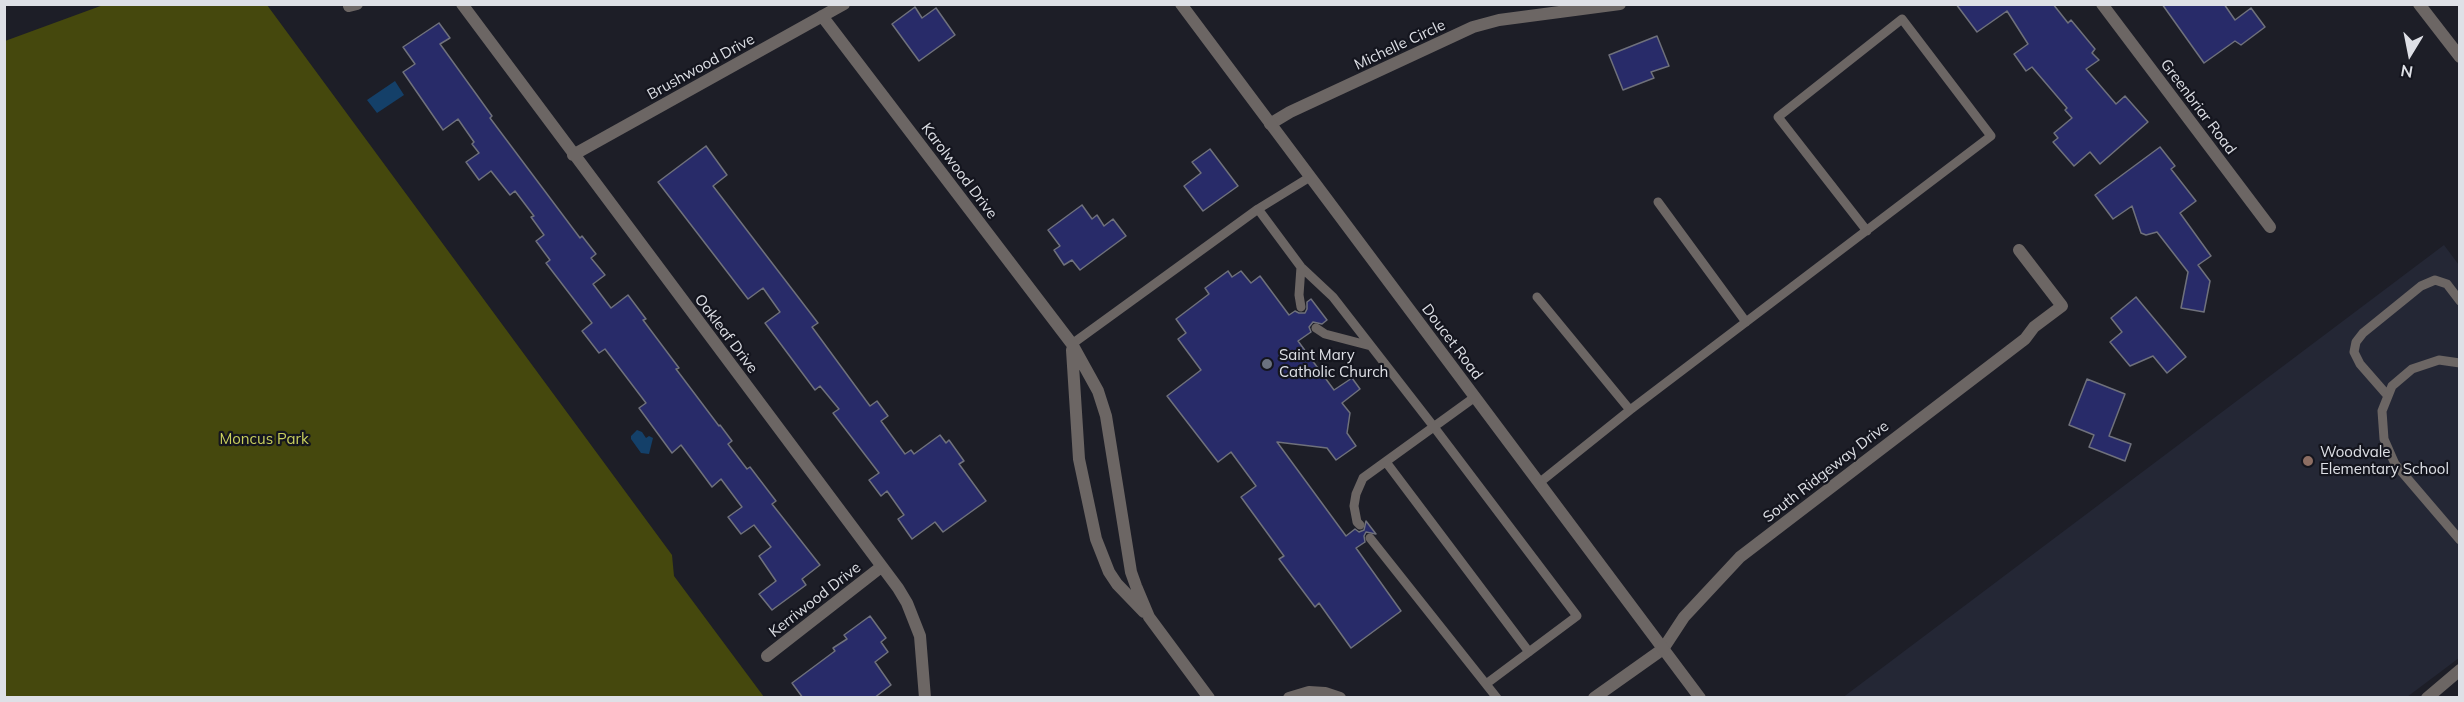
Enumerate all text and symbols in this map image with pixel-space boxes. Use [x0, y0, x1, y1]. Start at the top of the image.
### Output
street label: Michelle Circle [1352, 16, 1448, 74]
north arrow [2380, 24, 2440, 84]
street label: Brushwood Drive [644, 30, 758, 104]
street label: Greenbriar Road [2156, 56, 2240, 158]
text: N [2399, 61, 2415, 83]
street label: Karolwood Drive [917, 120, 1001, 222]
street label: Oakleaf Drive [690, 291, 762, 377]
street label: Doucet Road [1418, 301, 1486, 383]
place label: Saint Mary Catholic Church [1279, 346, 1388, 381]
marker: Saint Mary Catholic Church [1260, 357, 1274, 371]
street label: South Ridgeway Drive [1760, 417, 1892, 527]
park label: Moncus Park [219, 430, 309, 448]
place label: Woodvale Elementary School [2320, 443, 2449, 478]
marker: Woodvale Elementary School [2301, 454, 2315, 468]
street label: Kerriwood Drive [766, 559, 864, 641]

